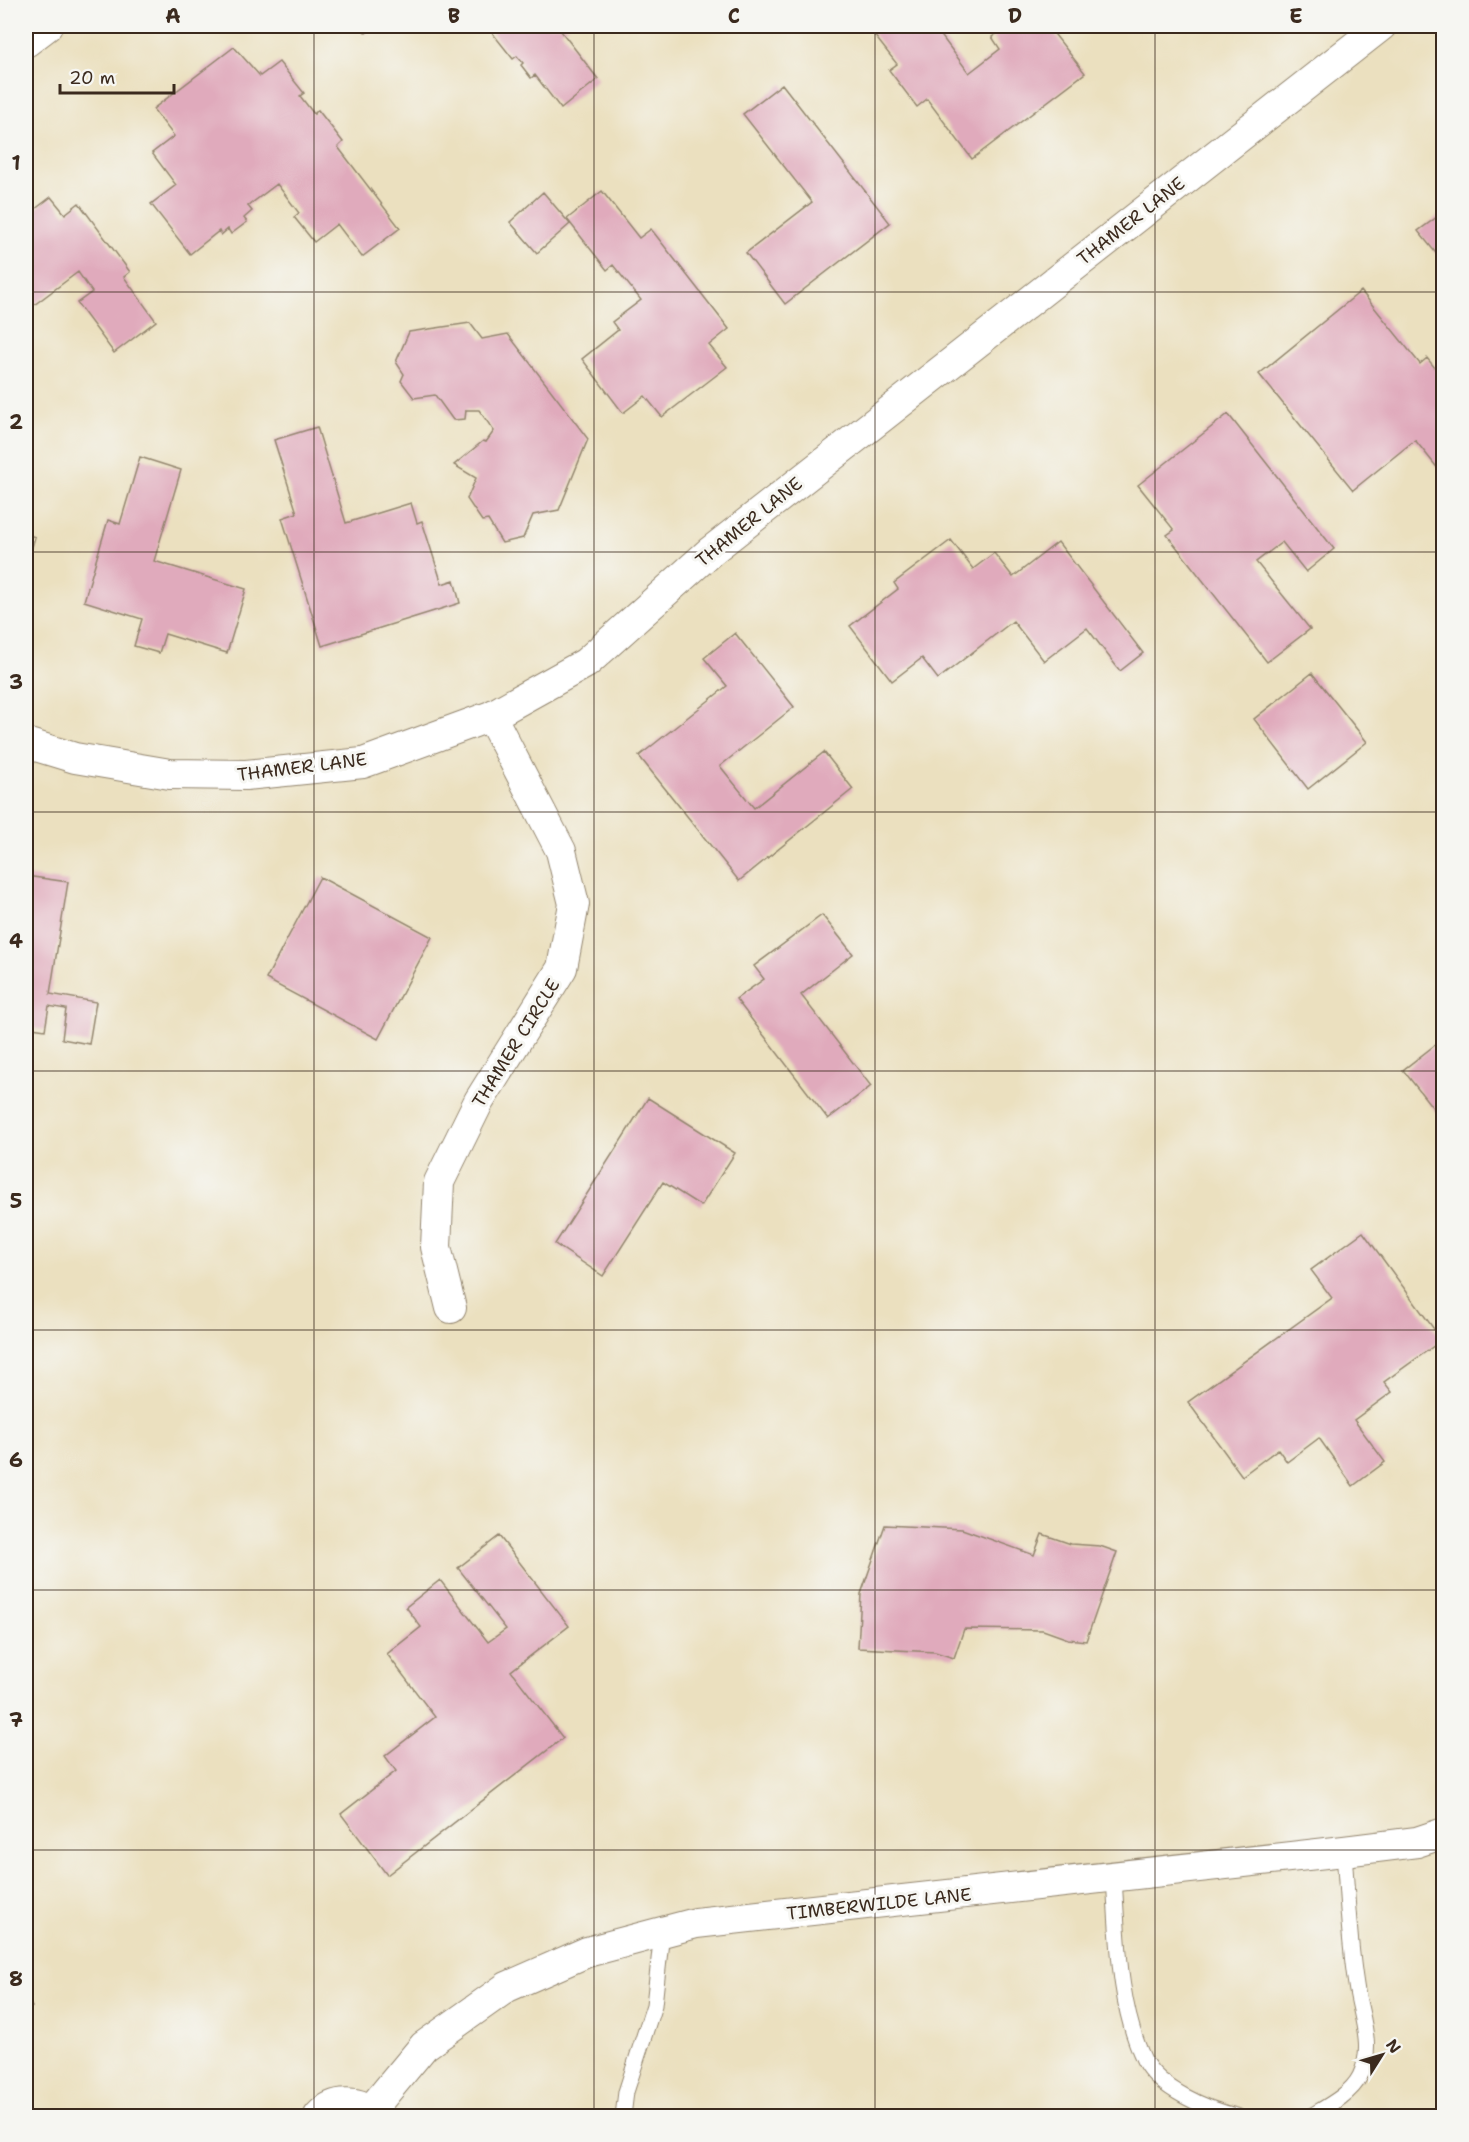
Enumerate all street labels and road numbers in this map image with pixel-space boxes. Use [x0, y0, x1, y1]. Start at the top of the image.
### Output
street label: THAMER LANE [1072, 171, 1190, 271]
street label: THAMER LANE [691, 472, 807, 572]
street label: THAMER LANE [236, 747, 368, 787]
street label: THAMER CIRCLE [467, 974, 565, 1112]
street label: TIMBERWILDE LANE [785, 1882, 973, 1926]

